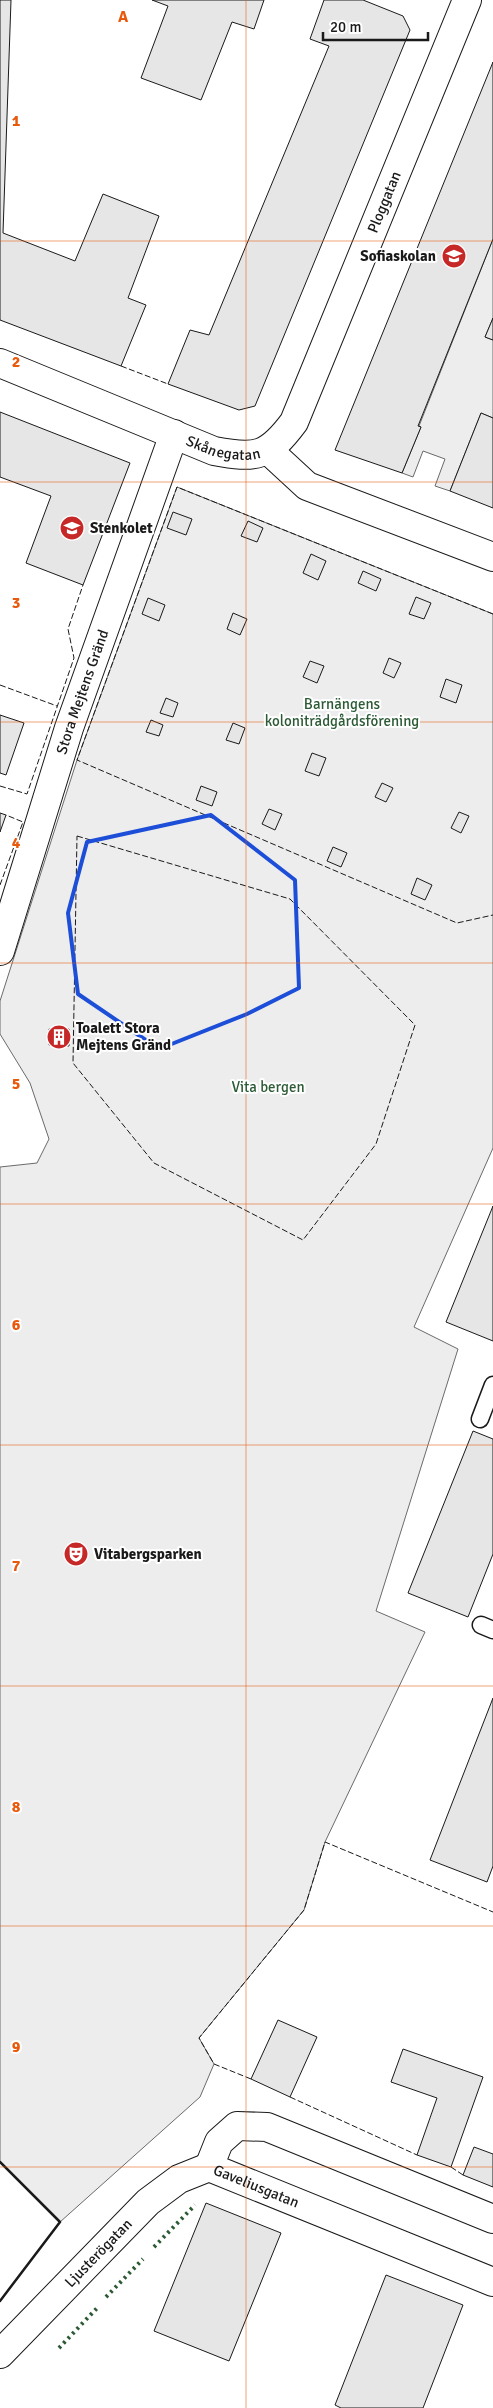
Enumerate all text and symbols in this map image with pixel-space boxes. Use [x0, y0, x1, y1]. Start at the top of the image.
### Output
text: A [118, 7, 129, 27]
scale bar [323, 10, 428, 42]
text: 20 m [330, 18, 361, 36]
text: 1 [12, 111, 21, 131]
street label: Ploggatan [364, 169, 405, 236]
school or university icon: Sofiaskolan [441, 243, 467, 269]
place label: Sofiaskolan [360, 247, 436, 265]
text: 2 [12, 352, 20, 372]
street label: Skånegatan [184, 432, 262, 464]
school or university icon: Stenkolet [59, 515, 85, 541]
place label: Stenkolet [90, 519, 153, 537]
text: 3 [12, 593, 20, 613]
street label: Stora Mejtens Gränd [52, 627, 112, 756]
park label: Barnängens koloniträdgårdsförening [265, 695, 419, 730]
text: 4 [12, 833, 21, 853]
place label: Toalett Stora Mejtens Gränd [76, 1019, 171, 1054]
building icon: Toalett Stora Mejtens Gränd [46, 1024, 72, 1050]
text: 5 [12, 1074, 20, 1094]
park label: Vita bergen [231, 1078, 305, 1096]
text: 6 [12, 1315, 21, 1335]
theatre icon: Vitabergsparken [63, 1541, 89, 1567]
place label: Vitabergsparken [94, 1545, 202, 1563]
text: 7 [12, 1556, 21, 1576]
text: 8 [12, 1797, 21, 1817]
text: 9 [12, 2037, 21, 2057]
street label: Gaveliusgatan [211, 2161, 302, 2212]
street label: Ljusterögatan [61, 2215, 136, 2291]

